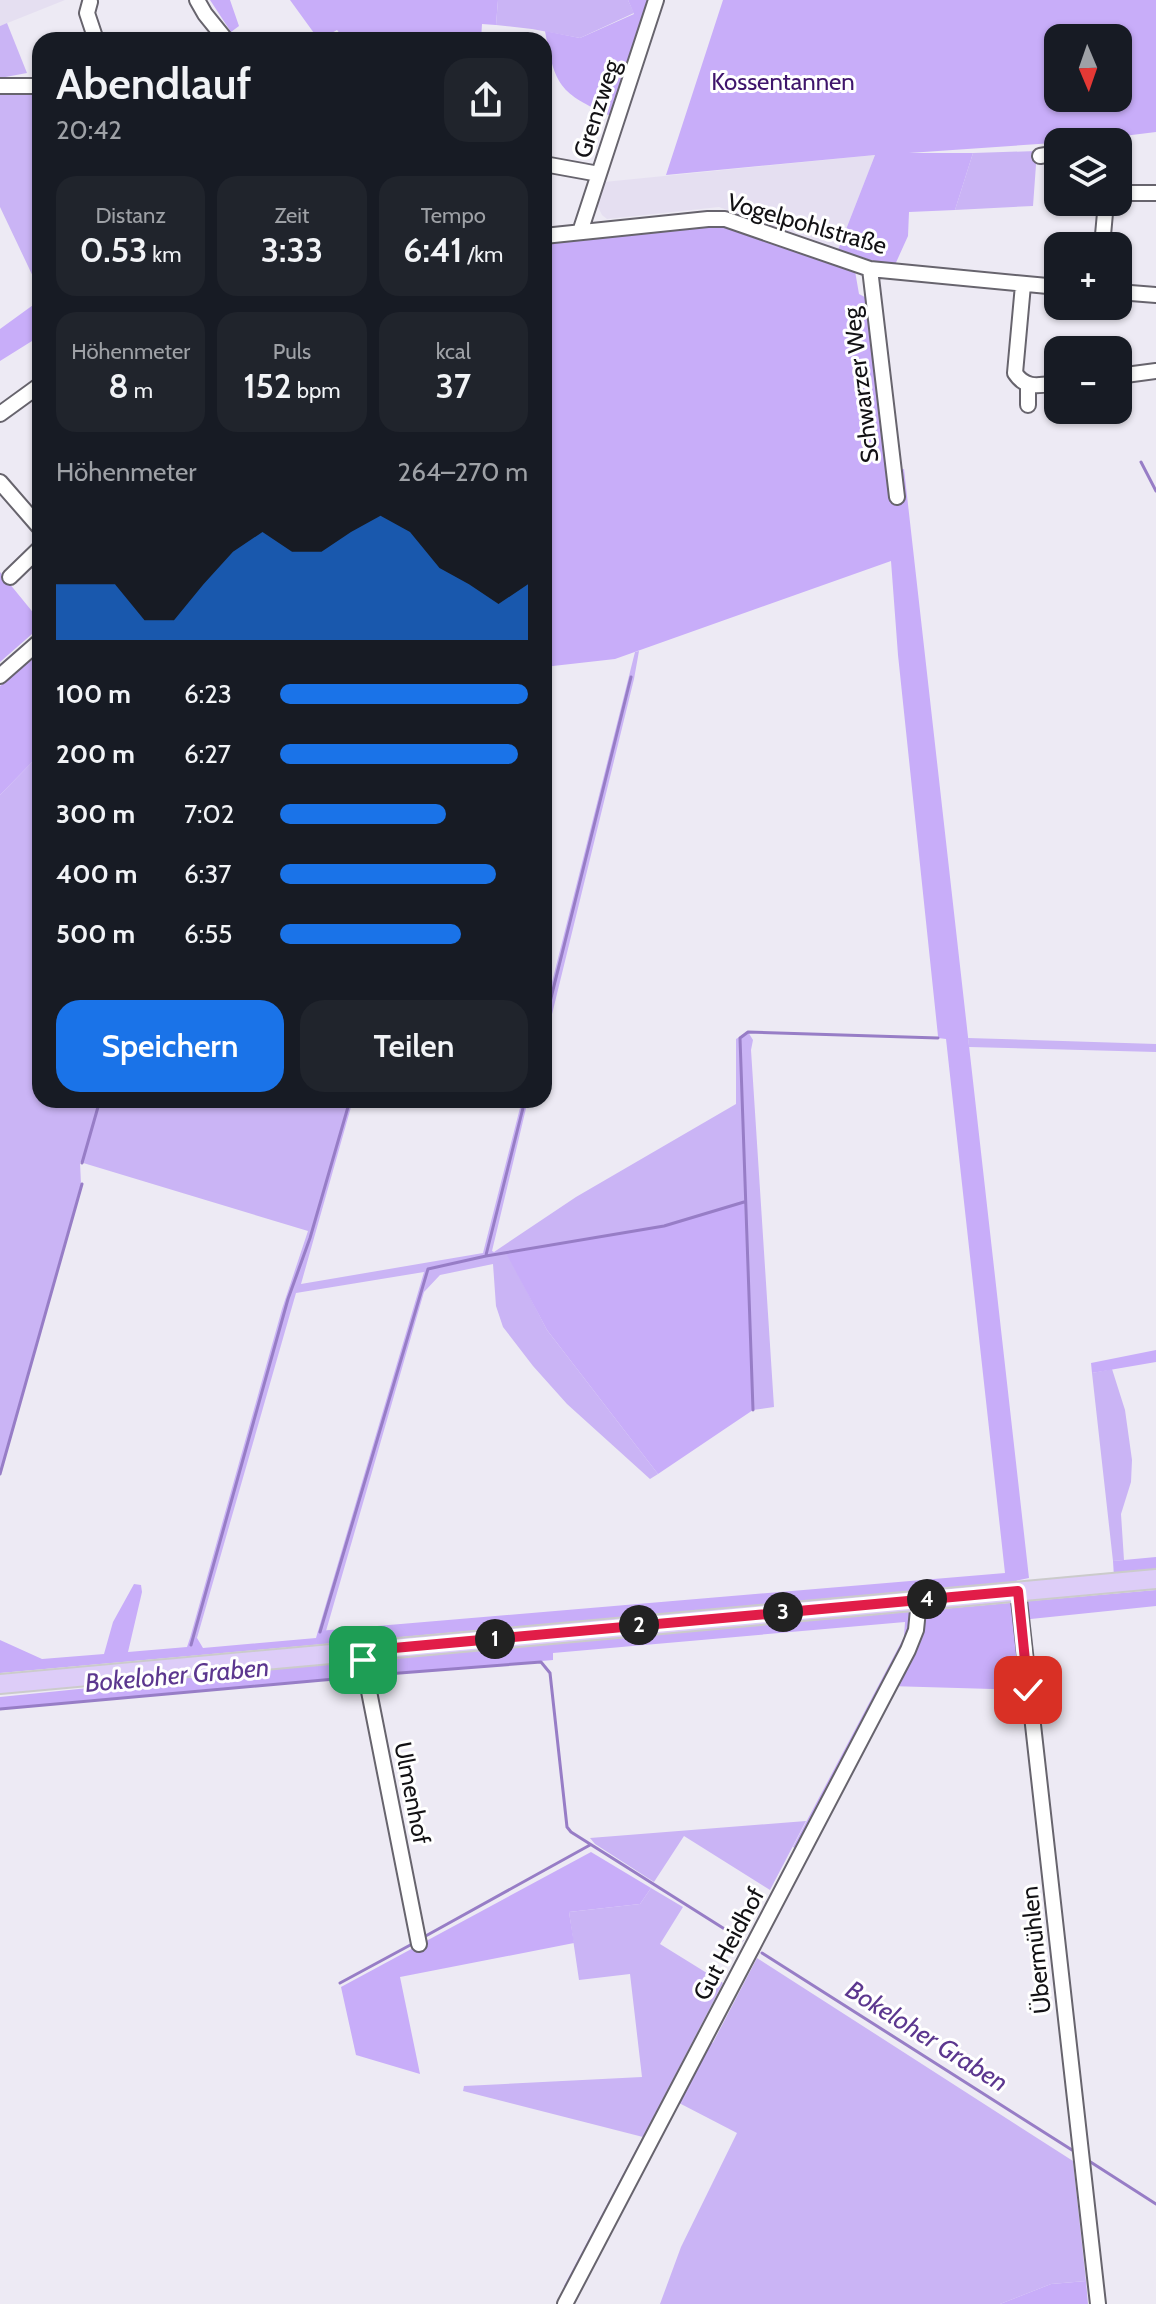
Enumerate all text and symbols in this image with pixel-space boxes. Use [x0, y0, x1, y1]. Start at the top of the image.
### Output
north arrow [1044, 24, 1132, 112]
map controls [1044, 24, 1132, 424]
street label: Grenzweg [567, 55, 626, 162]
text: Abendlauf [56, 57, 251, 110]
button: share [444, 58, 528, 142]
park label: Kossentannen [711, 67, 855, 96]
text: 20:42 [56, 114, 122, 146]
button: layers [1044, 128, 1132, 216]
street label: Vogelpohlstraße [724, 187, 890, 260]
text: Distanz [96, 202, 166, 229]
text: Zeit [275, 202, 309, 229]
text: Tempo [421, 202, 486, 229]
text: 0.53 [80, 229, 147, 271]
text: 3:33 [261, 229, 323, 271]
text: 6:41 [403, 229, 462, 271]
button: + [1044, 232, 1132, 320]
text: km [147, 241, 181, 268]
text: /km [462, 241, 503, 268]
street label: Schwarzer Weg [836, 305, 884, 464]
button: − [1044, 336, 1132, 424]
text: Höhenmeter [71, 338, 190, 365]
text: Puls [273, 338, 311, 365]
text: kcal [436, 338, 471, 365]
text: 8 [108, 365, 129, 407]
text: 152 [244, 365, 292, 407]
text: 37 [436, 365, 471, 407]
text: m [129, 377, 153, 404]
text: bpm [292, 377, 340, 404]
text: Höhenmeter [56, 456, 197, 488]
text: 264–270 m [398, 456, 528, 488]
text: 100 m [56, 678, 131, 710]
text: 6:23 [184, 678, 232, 710]
text: 200 m [56, 738, 135, 770]
text: 6:27 [184, 738, 231, 770]
text: 300 m [56, 798, 135, 830]
text: 7:02 [184, 798, 234, 830]
text: 400 m [56, 858, 137, 890]
text: 6:37 [184, 858, 231, 890]
text: 500 m [56, 918, 135, 950]
text: 6:55 [184, 918, 232, 950]
button: Speichern [56, 1000, 284, 1092]
button: Teilen [300, 1000, 528, 1092]
pin: 4 [907, 1579, 947, 1619]
text: 4 [920, 1585, 934, 1612]
pin: 3 [763, 1592, 803, 1632]
text: 3 [777, 1598, 789, 1625]
pin: 2 [619, 1605, 659, 1645]
text: 2 [633, 1611, 645, 1638]
pin: 1 [475, 1619, 515, 1659]
text: 1 [491, 1625, 499, 1652]
pin [329, 1626, 397, 1694]
icon: arrive [341, 1638, 385, 1682]
water label: Bokeloher Graben [83, 1651, 271, 1699]
pin [994, 1656, 1062, 1724]
icon: check [1006, 1668, 1050, 1712]
street label: Ulmenhof [388, 1739, 437, 1847]
street label: Gut Heidhof [687, 1882, 770, 2005]
street label: Übermühlen [1014, 1885, 1057, 2015]
water label: Bokeloher Graben [840, 1973, 1014, 2099]

